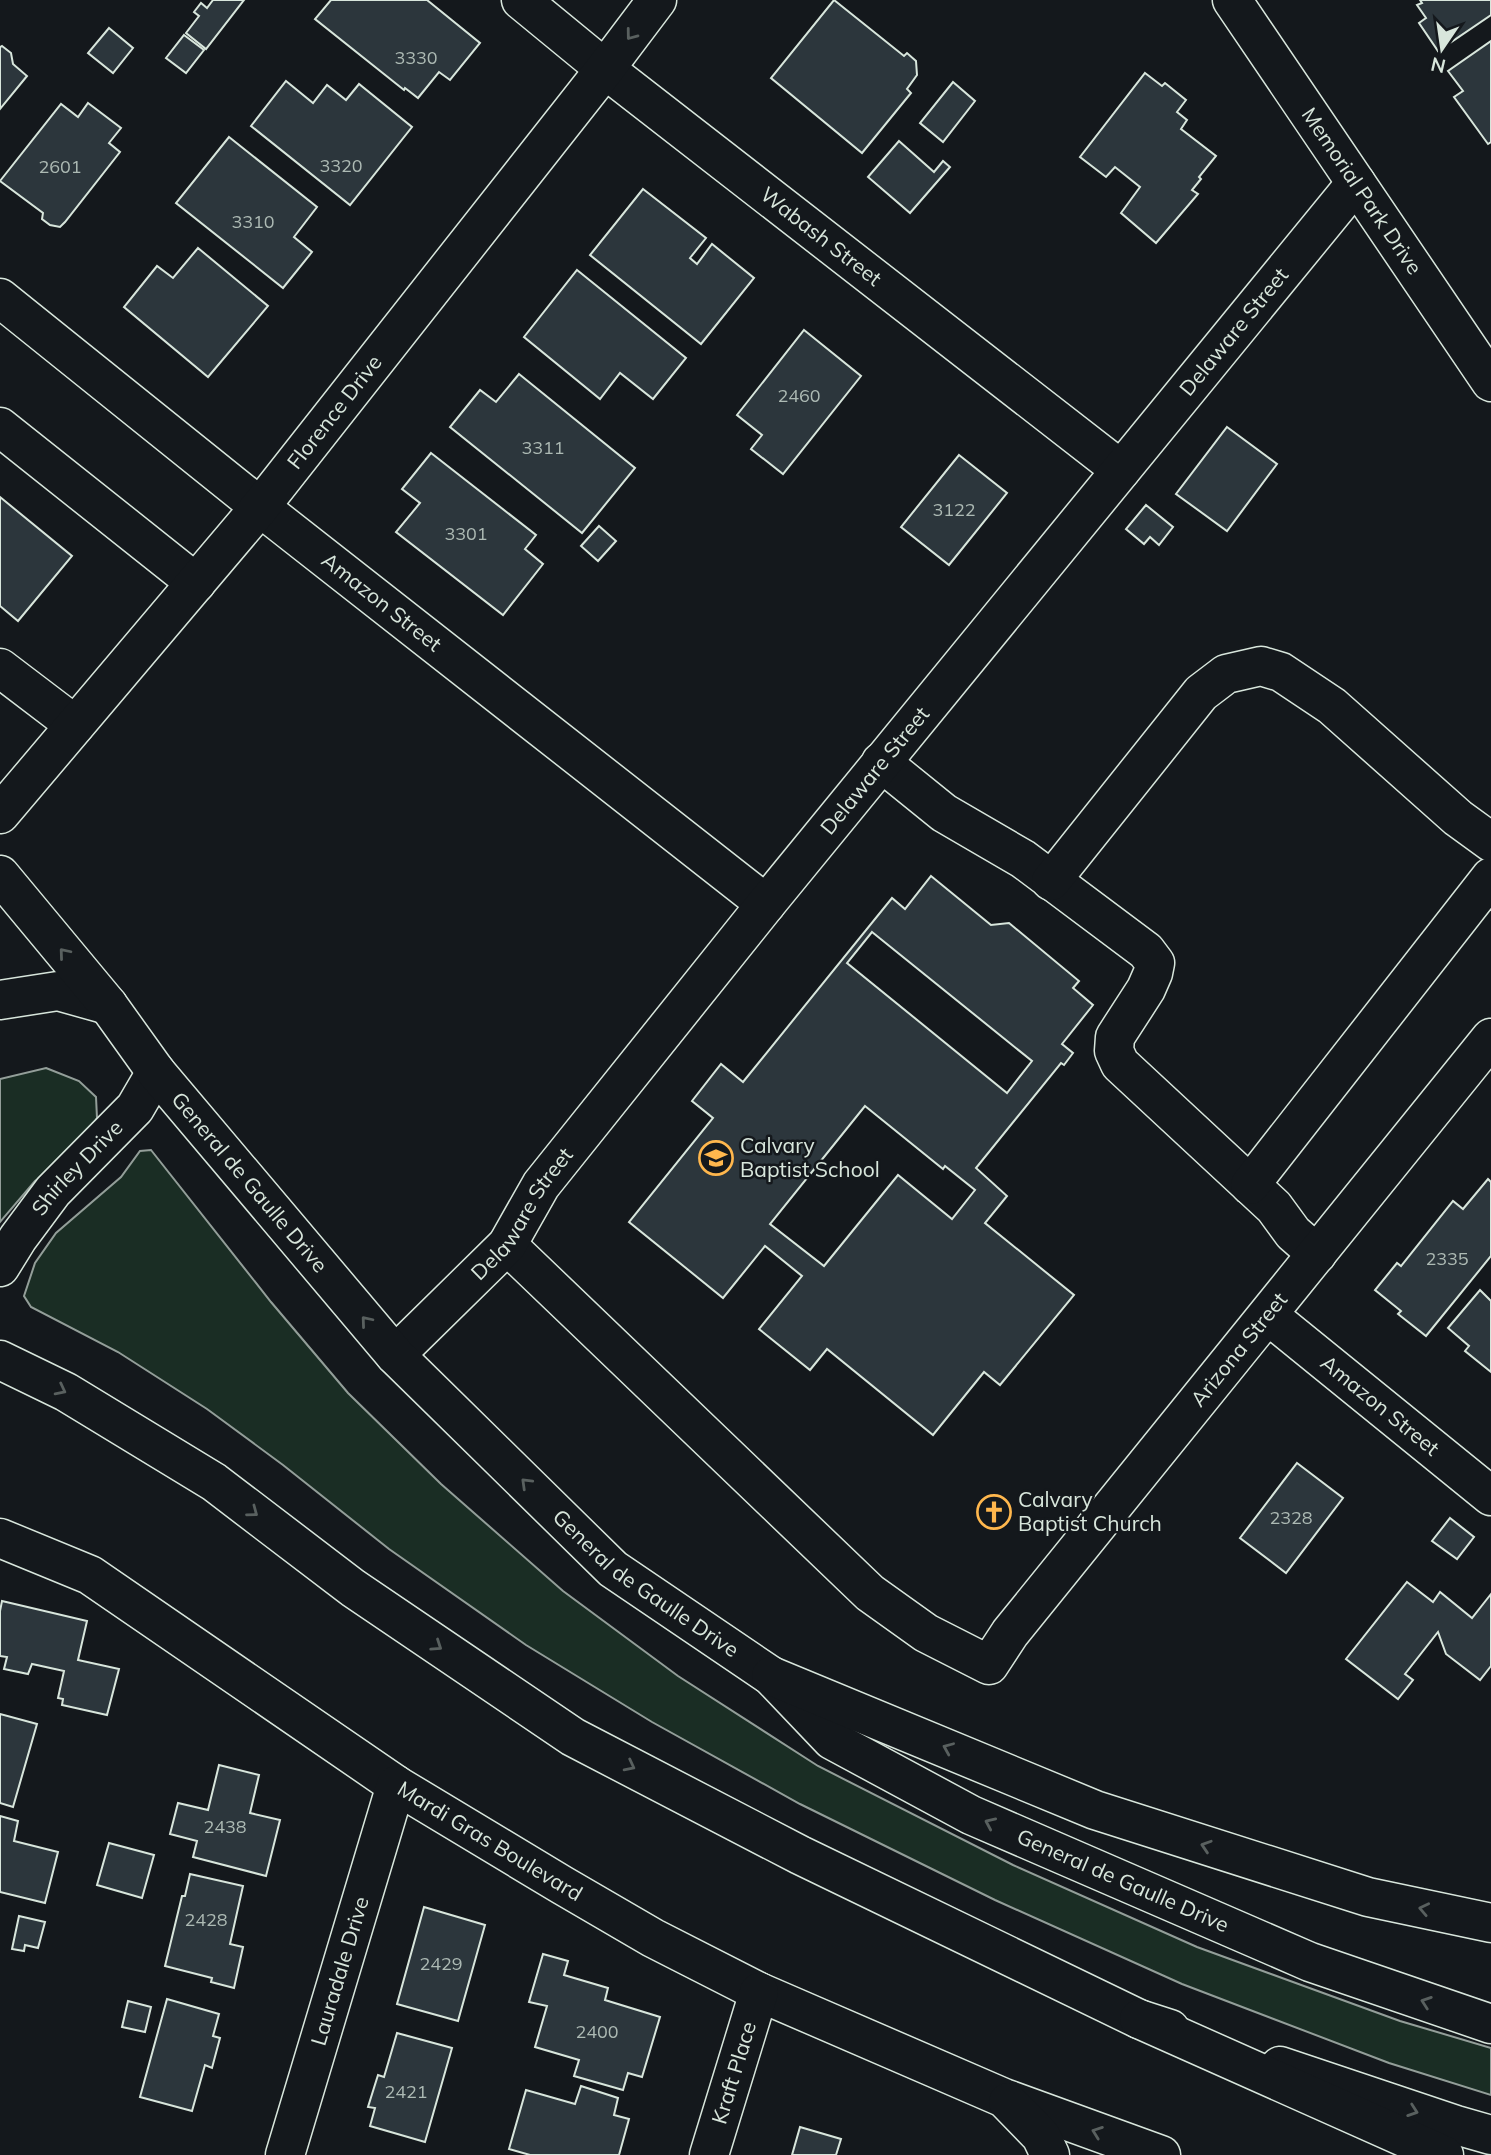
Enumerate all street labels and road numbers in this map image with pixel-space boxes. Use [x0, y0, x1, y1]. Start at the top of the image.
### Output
street label: Memorial Park Drive [1297, 102, 1428, 279]
street label: Wabash Street [756, 181, 887, 291]
street label: Delaware Street [1173, 262, 1293, 401]
street label: Florence Drive [281, 349, 387, 474]
street label: Amazon Street [317, 547, 447, 657]
street label: Delaware Street [814, 701, 934, 840]
street label: General de Gaulle Drive [166, 1086, 334, 1277]
street label: Shirley Drive [25, 1114, 128, 1220]
street label: Delaware Street [465, 1142, 578, 1285]
street label: Arizona Street [1184, 1287, 1292, 1411]
street label: Amazon Street [1316, 1349, 1445, 1461]
street label: General de Gaulle Drive [548, 1503, 744, 1662]
street label: Mardi Gras Boulevard [393, 1775, 587, 1906]
street label: General de Gaulle Drive [1013, 1823, 1233, 1937]
street label: Lauradale Drive [305, 1893, 374, 2048]
street label: Kraft Place [705, 2018, 761, 2127]

